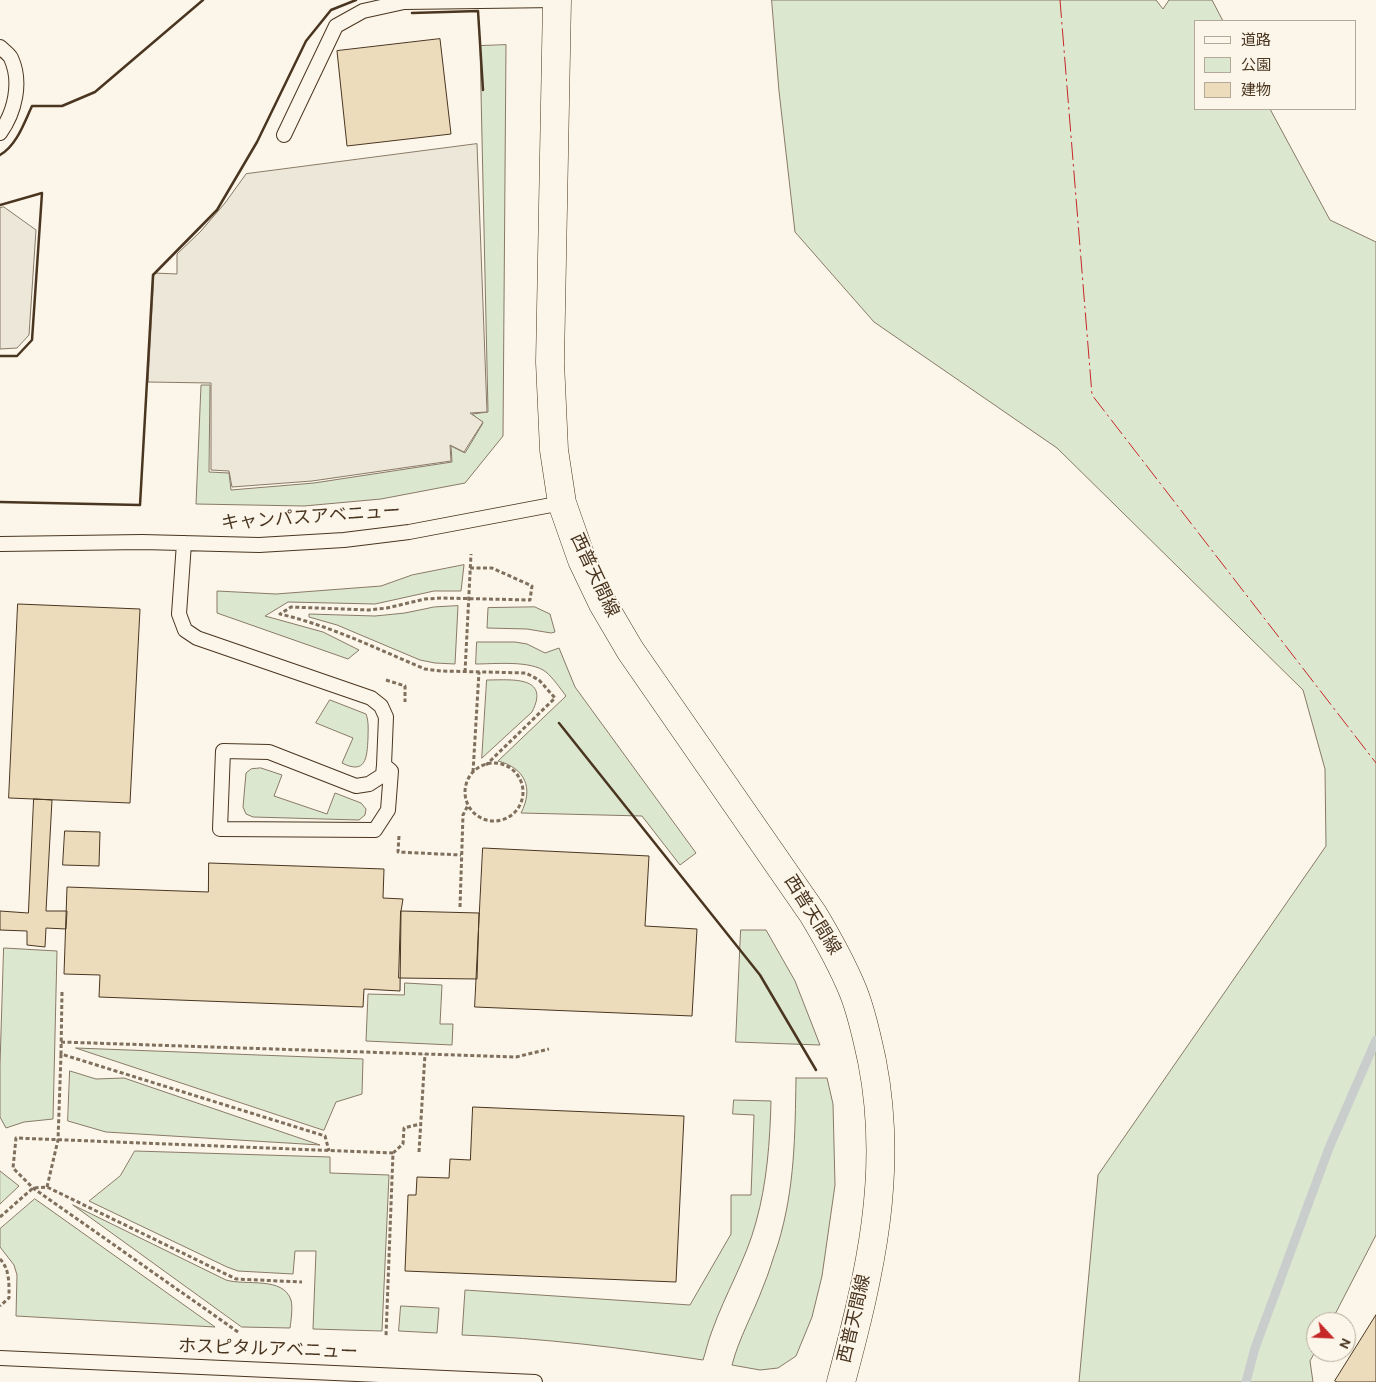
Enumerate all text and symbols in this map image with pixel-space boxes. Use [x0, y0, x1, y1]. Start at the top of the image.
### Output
legend [1194, 20, 1356, 110]
text: 道路 [1241, 32, 1271, 51]
text: 公園 [1241, 57, 1271, 76]
text: 建物 [1241, 82, 1271, 101]
street label: キャンパスアベニュー [220, 502, 402, 536]
street label: 西普天間線 [564, 531, 622, 621]
street label: 西普天間線 [778, 872, 844, 960]
street label: 西普天間線 [835, 1273, 877, 1365]
north arrow [1306, 1312, 1356, 1362]
text: N [1334, 1335, 1354, 1351]
street label: ホスピタルアベニュー [178, 1337, 358, 1365]

